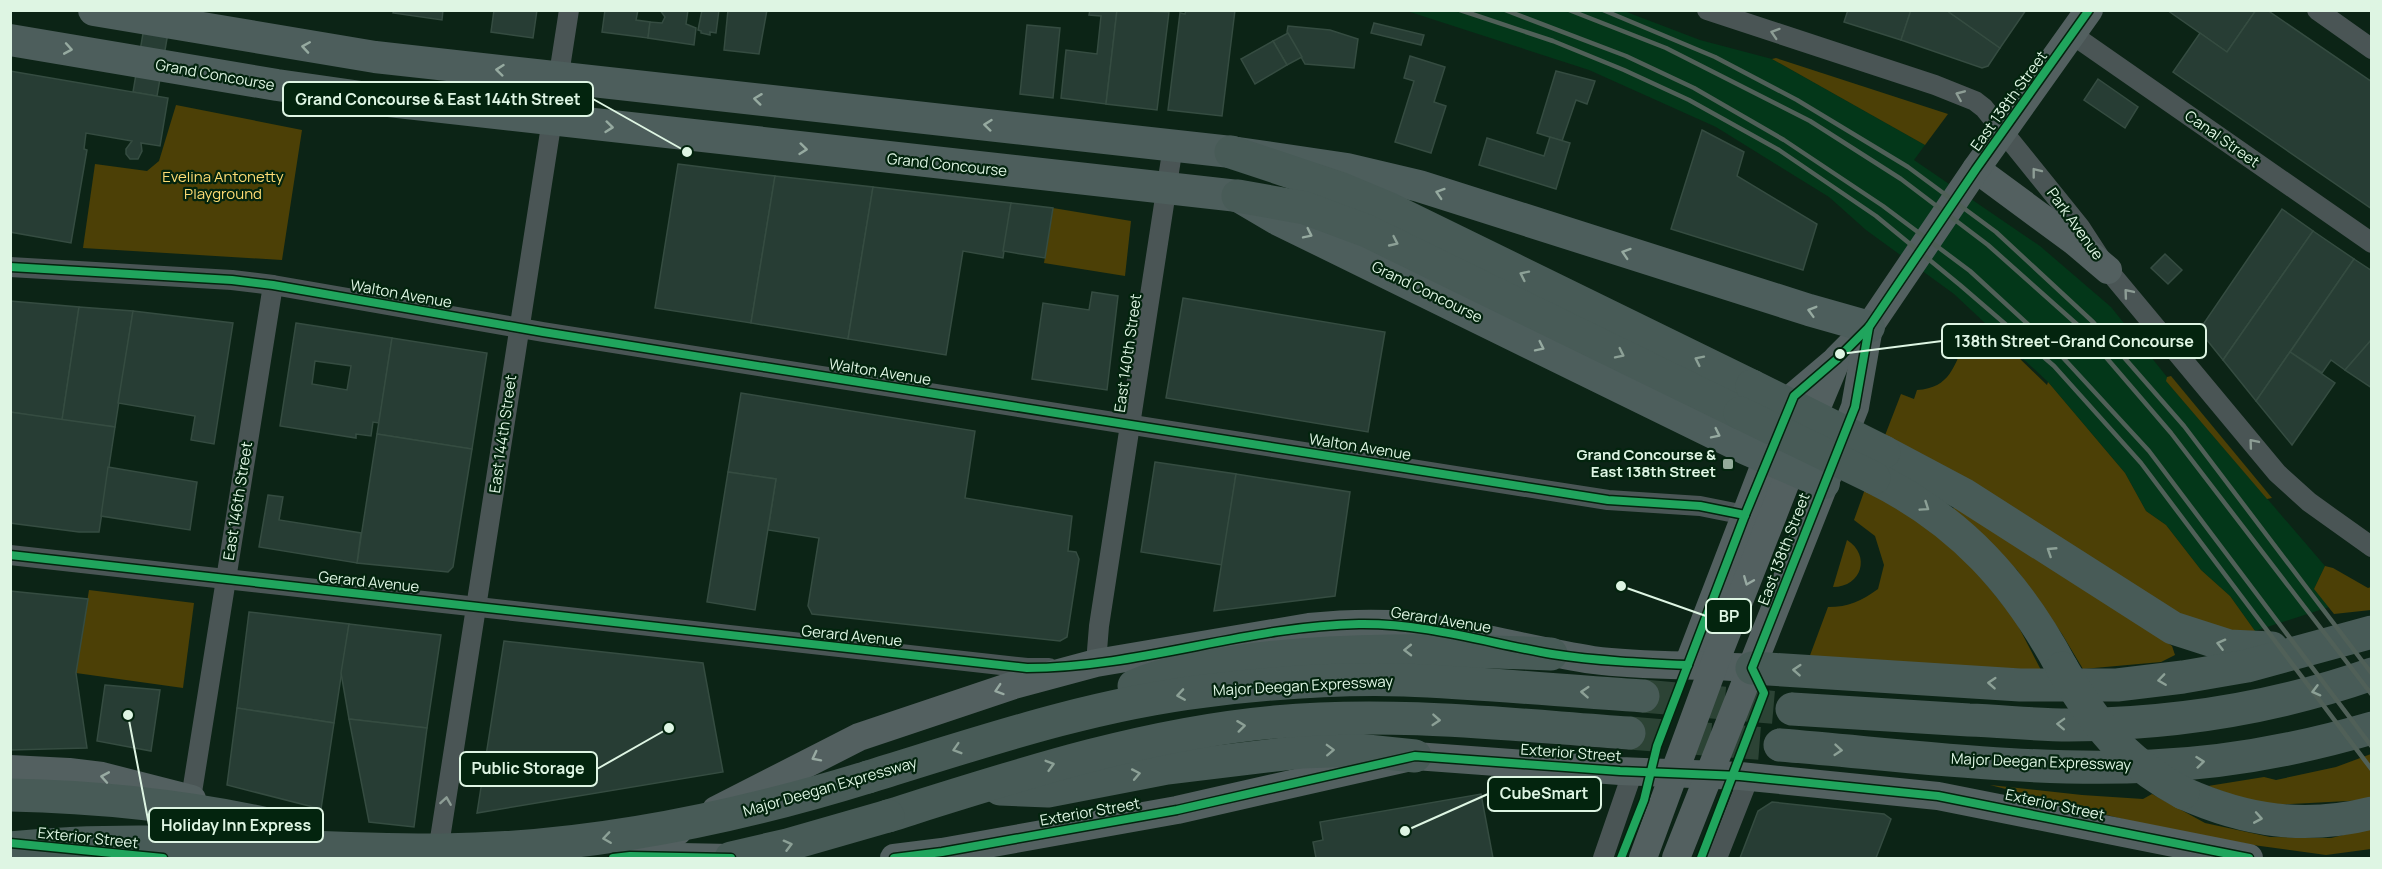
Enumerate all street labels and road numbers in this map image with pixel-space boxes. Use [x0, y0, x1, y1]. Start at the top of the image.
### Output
street label: East 138th Street [1965, 47, 2052, 155]
street label: Grand Concourse [154, 54, 277, 95]
street label: Canal Street [2181, 105, 2264, 172]
street label: Grand Concourse [886, 148, 1008, 181]
street label: Park Avenue [2042, 183, 2109, 264]
street label: Grand Concourse [1368, 256, 1486, 328]
street label: Walton Avenue [349, 274, 454, 313]
street label: East 140th Street [1109, 292, 1146, 414]
street label: Walton Avenue [828, 353, 933, 390]
street label: East 144th Street [484, 373, 521, 495]
street label: Walton Avenue [1308, 428, 1413, 465]
street label: East 146th Street [218, 440, 257, 562]
street label: East 138th Street [1752, 490, 1815, 608]
street label: Gerard Avenue [318, 566, 421, 597]
street label: Gerard Avenue [1389, 601, 1493, 638]
street label: Gerard Avenue [801, 620, 904, 651]
street label: Major Deegan Expressway [1212, 670, 1394, 701]
street label: Exterior Street [1520, 738, 1622, 767]
street label: Major Deegan Expressway [1951, 748, 2132, 775]
street label: Major Deegan Expressway [740, 752, 920, 821]
street label: Exterior Street [2003, 784, 2107, 825]
street label: Exterior Street [1038, 792, 1142, 831]
street label: Exterior Street [37, 822, 139, 853]

